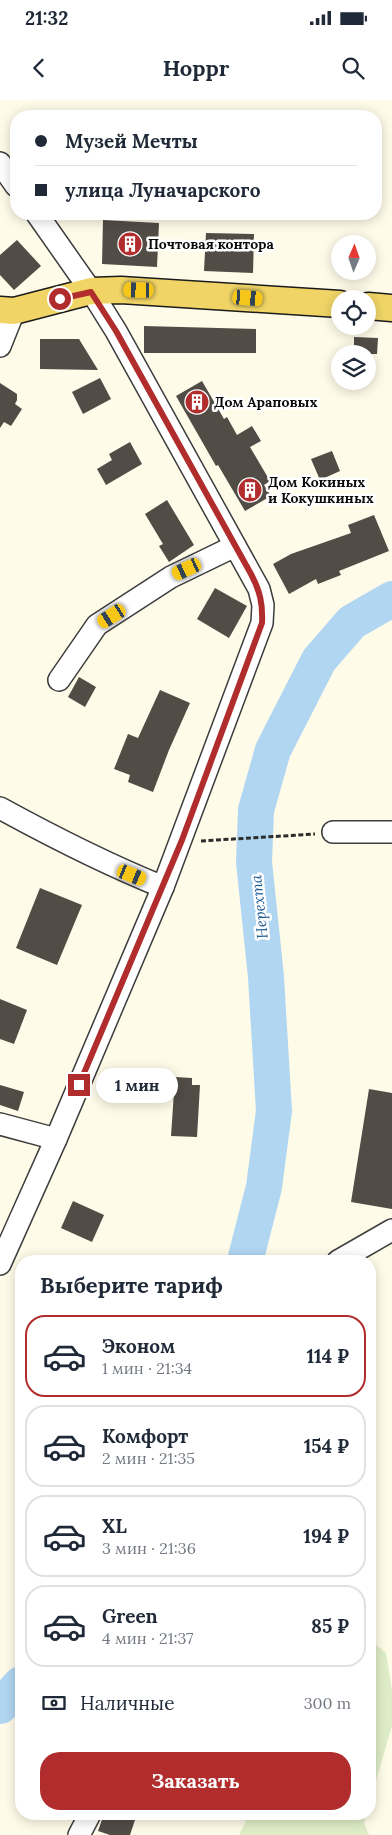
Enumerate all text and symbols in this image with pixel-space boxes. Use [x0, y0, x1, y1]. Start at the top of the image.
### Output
text: 21:32 [25, 6, 68, 30]
icon: back [25, 54, 53, 82]
text: Hoppr [163, 54, 229, 82]
icon: search [339, 54, 367, 82]
text: Музей Мечты [65, 129, 198, 153]
text: улица Луначарского [65, 178, 260, 202]
building icon: Почтовая контора [117, 231, 143, 257]
place label: Почтовая контора [148, 235, 275, 253]
north arrow [331, 235, 376, 280]
map controls [331, 235, 376, 390]
car [123, 282, 154, 298]
route start [49, 288, 71, 310]
car [232, 289, 263, 307]
button: locate [331, 290, 376, 335]
button: layers [331, 345, 376, 390]
building icon: Дом Араповых [184, 389, 210, 415]
place label: Дом Араповых [214, 393, 318, 411]
place label: Дом Кокиных и Кокушкиных [268, 473, 374, 507]
building icon: Дом Кокиных и Кокушкиных [237, 477, 263, 503]
car [170, 556, 203, 582]
car [95, 602, 128, 630]
car [115, 862, 148, 888]
water label: Нерехта [246, 873, 272, 940]
callout: 1 мин [96, 1068, 179, 1102]
route end [68, 1074, 90, 1096]
text: 1 мин [115, 1075, 159, 1095]
text: Выберите тариф [40, 1271, 223, 1299]
icon: car [42, 1334, 87, 1379]
text: Эконом [102, 1334, 175, 1358]
text: 114 ₽ [306, 1344, 349, 1368]
text: 1 мин · 21:34 [102, 1358, 192, 1378]
icon: car [42, 1424, 87, 1469]
text: Комфорт [102, 1424, 188, 1448]
text: 154 ₽ [304, 1434, 349, 1458]
text: 2 мин · 21:35 [102, 1448, 195, 1468]
icon: car [42, 1514, 87, 1559]
text: XL [102, 1514, 127, 1538]
text: 194 ₽ [303, 1524, 349, 1548]
text: 3 мин · 21:36 [102, 1538, 196, 1558]
icon: car [42, 1604, 87, 1649]
text: Green [102, 1604, 158, 1628]
text: 85 ₽ [311, 1614, 349, 1638]
text: 4 мин · 21:37 [102, 1628, 193, 1648]
icon: cash [40, 1689, 68, 1717]
text: Наличные [80, 1691, 174, 1715]
text: 300 m [304, 1693, 351, 1713]
button: Заказать [40, 1752, 351, 1810]

